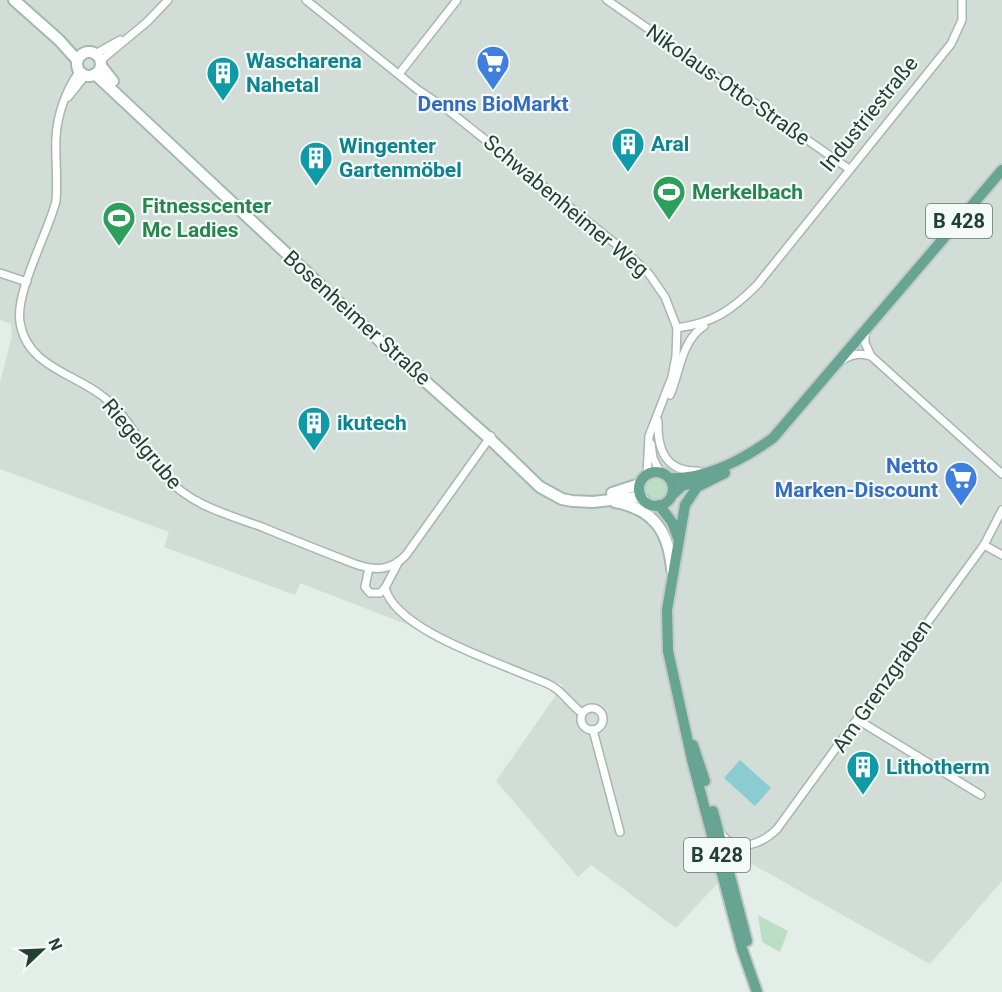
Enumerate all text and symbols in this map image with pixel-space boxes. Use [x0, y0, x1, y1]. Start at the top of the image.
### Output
street label: Nikolaus-Otto-Straße [642, 19, 814, 151]
supermarket icon: Denns BioMarkt [475, 44, 511, 91]
place label: Wascharena Nahetal [246, 49, 362, 97]
street label: Industriestraße [815, 52, 923, 176]
building icon: Wascharena Nahetal [205, 55, 241, 102]
place label: Denns BioMarkt [418, 92, 569, 116]
building icon: Aral [610, 126, 646, 173]
street label: Schwabenheimer Weg [479, 130, 653, 282]
place label: Aral [651, 132, 689, 156]
place label: Wingenter Gartenmöbel [339, 134, 462, 182]
building icon: Wingenter Gartenmöbel [298, 140, 334, 187]
sports icon: Merkelbach [651, 174, 687, 221]
place label: Merkelbach [692, 180, 803, 204]
place label: Fitnesscenter Mc Ladies [142, 194, 271, 242]
sports icon: Fitnesscenter Mc Ladies [101, 200, 137, 247]
road number: B 428 [926, 204, 992, 238]
street label: Bosenheimer Straße [279, 246, 435, 390]
street label: Riegelgrube [97, 394, 187, 494]
building icon: ikutech [296, 405, 332, 452]
place label: ikutech [337, 411, 407, 435]
place label: Netto Marken-Discount [775, 454, 938, 502]
supermarket icon: Netto Marken-Discount [943, 460, 979, 507]
street label: Am Grenzgraben [827, 615, 937, 757]
building icon: Lithotherm [845, 749, 881, 796]
place label: Lithotherm [886, 755, 990, 779]
road number: B 428 [684, 838, 750, 872]
north arrow [12, 920, 72, 980]
text: N [44, 935, 66, 953]

